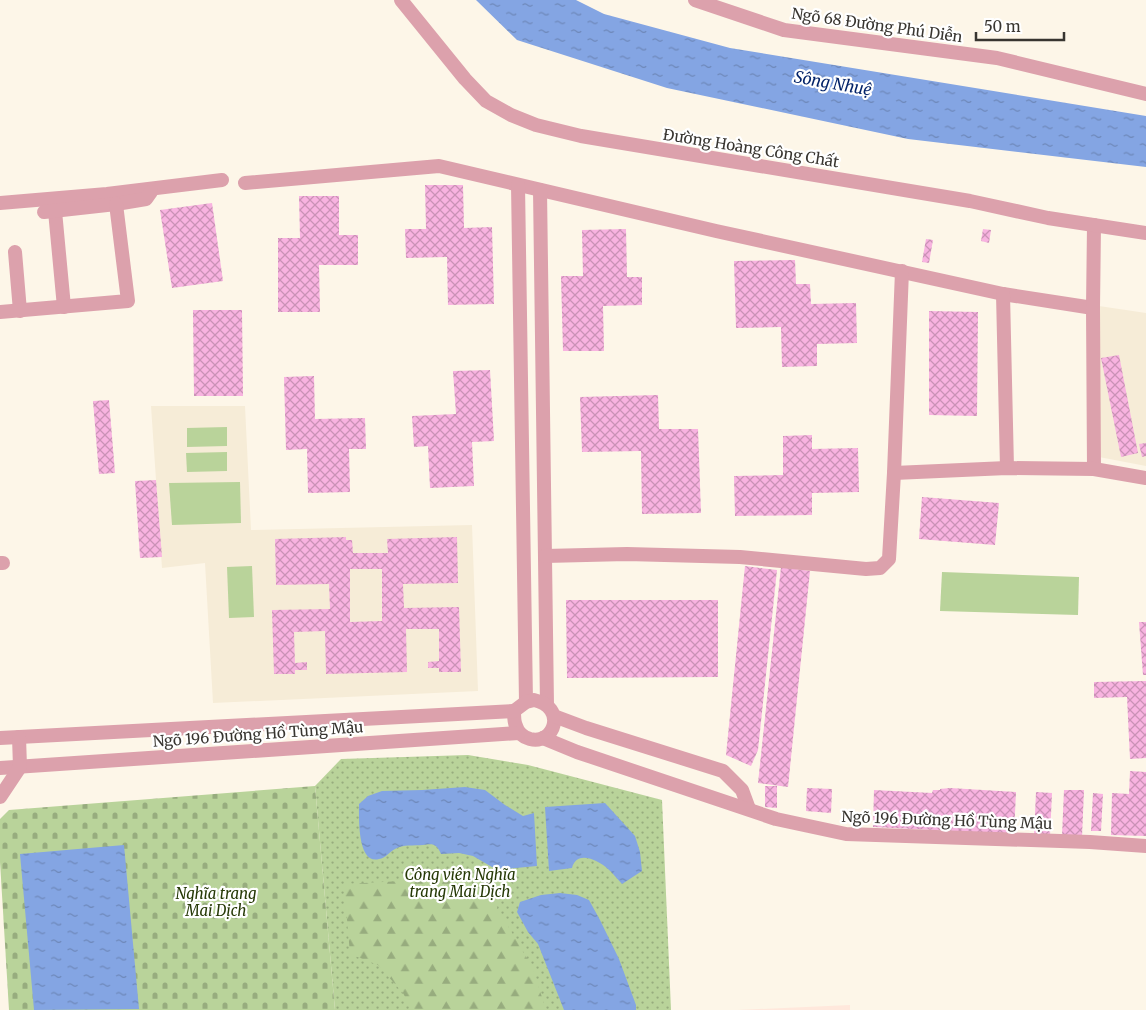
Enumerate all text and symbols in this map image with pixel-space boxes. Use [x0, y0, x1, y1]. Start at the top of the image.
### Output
street label: Ngõ 68 Đường Phú Diễn [790, 3, 964, 46]
scale bar [976, 10, 1064, 42]
text: 50 m [984, 17, 1021, 36]
water label: Sông Nhuệ [793, 66, 873, 100]
street label: Đường Hoàng Công Chất [662, 124, 841, 171]
street label: Ngõ 196 Đường Hồ Tùng Mậu [152, 716, 364, 751]
street label: Ngõ 196 Đường Hồ Tùng Mậu [841, 806, 1053, 833]
park label: Công viên Nghĩa trang Mai Dịch [404, 865, 516, 901]
park label: Nghĩa trang Mai Dịch [176, 884, 256, 920]

